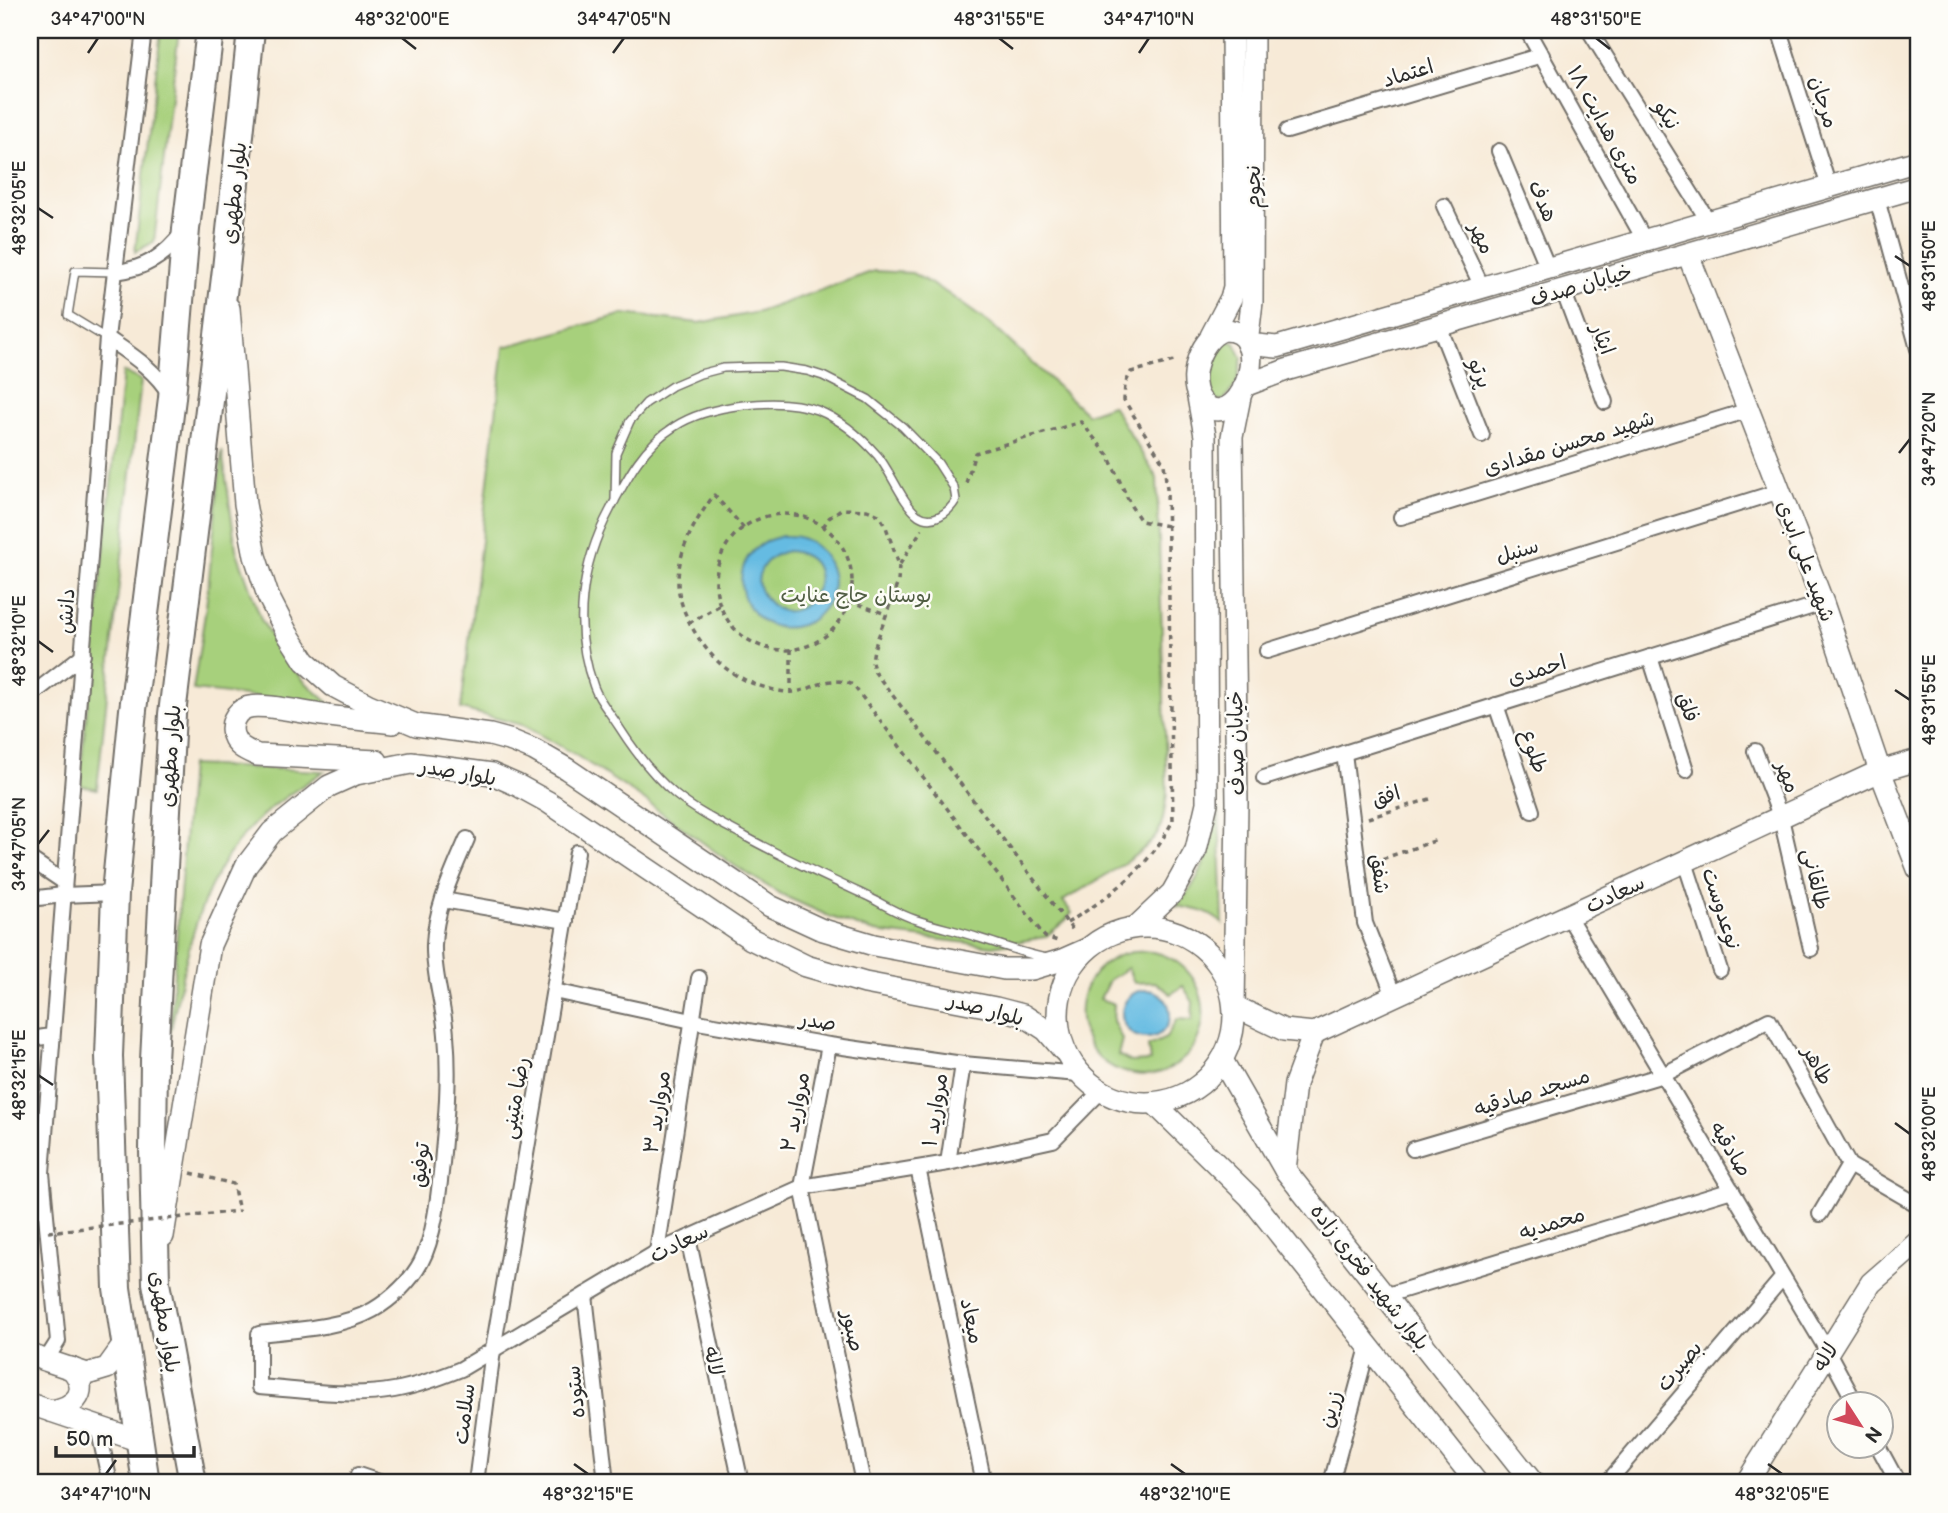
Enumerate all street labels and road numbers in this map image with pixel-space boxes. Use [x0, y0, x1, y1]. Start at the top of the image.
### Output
street label: اعتماد [1380, 54, 1437, 93]
street label: ۱۸ متری هدایت [1562, 61, 1648, 189]
street label: مرجان [1804, 73, 1843, 131]
street label: نیکو [1647, 94, 1685, 134]
street label: بلوار مطهری [217, 141, 252, 245]
street label: نجوم [1241, 165, 1269, 209]
street label: هدف [1523, 177, 1562, 226]
street label: مهر [1463, 217, 1500, 258]
street label: خیابان صدف [1527, 259, 1635, 312]
street label: ایثار [1585, 318, 1620, 358]
street label: پرتو [1462, 354, 1497, 392]
street label: شهید محسن مقدادی [1481, 406, 1658, 481]
street label: شهید علی ابدی [1770, 497, 1840, 626]
street label: سنبل [1493, 533, 1542, 570]
street label: دانش [52, 587, 81, 635]
street label: احمدی [1505, 650, 1569, 691]
street label: فلق [1671, 689, 1704, 725]
street label: خیابان صدف [1223, 690, 1250, 796]
street label: بلوار مطهری [154, 704, 187, 808]
street label: طلوع [1512, 726, 1553, 777]
street label: بلوار صدر [415, 753, 498, 792]
street label: مهر [1769, 756, 1805, 797]
street label: افق [1369, 780, 1403, 813]
street label: طالقانی [1795, 846, 1835, 913]
street label: شفق [1365, 853, 1394, 895]
street label: نوعدوست [1696, 865, 1747, 954]
street label: سعادت [1582, 870, 1649, 919]
street label: بلوار صدر [943, 987, 1027, 1032]
street label: صدر [796, 1006, 838, 1037]
street label: طاهر [1796, 1039, 1839, 1089]
street label: رضا متینی [496, 1055, 536, 1141]
street label: مسجد صادقیه [1471, 1063, 1593, 1122]
street label: مروارید ۳ [639, 1069, 676, 1155]
street label: مروارید ۲ [776, 1070, 815, 1154]
street label: مروارید ۱ [917, 1071, 954, 1149]
street label: صادقیه [1704, 1117, 1757, 1181]
street label: توفیق [406, 1140, 435, 1189]
street label: بلوار شهید فخری زاده [1305, 1199, 1435, 1355]
street label: محمدیه [1516, 1202, 1588, 1245]
street label: سعادت [646, 1219, 713, 1268]
street label: بلوار مطهری [144, 1269, 185, 1375]
street label: میعاد [954, 1296, 989, 1346]
street label: صبور [836, 1306, 869, 1354]
street label: بصیرت [1651, 1336, 1708, 1397]
street label: لاله [1807, 1338, 1844, 1376]
street label: لاله [698, 1344, 729, 1378]
street label: ستوده [560, 1364, 591, 1420]
street label: سلامت [448, 1382, 481, 1446]
street label: زرین [1314, 1388, 1347, 1430]

